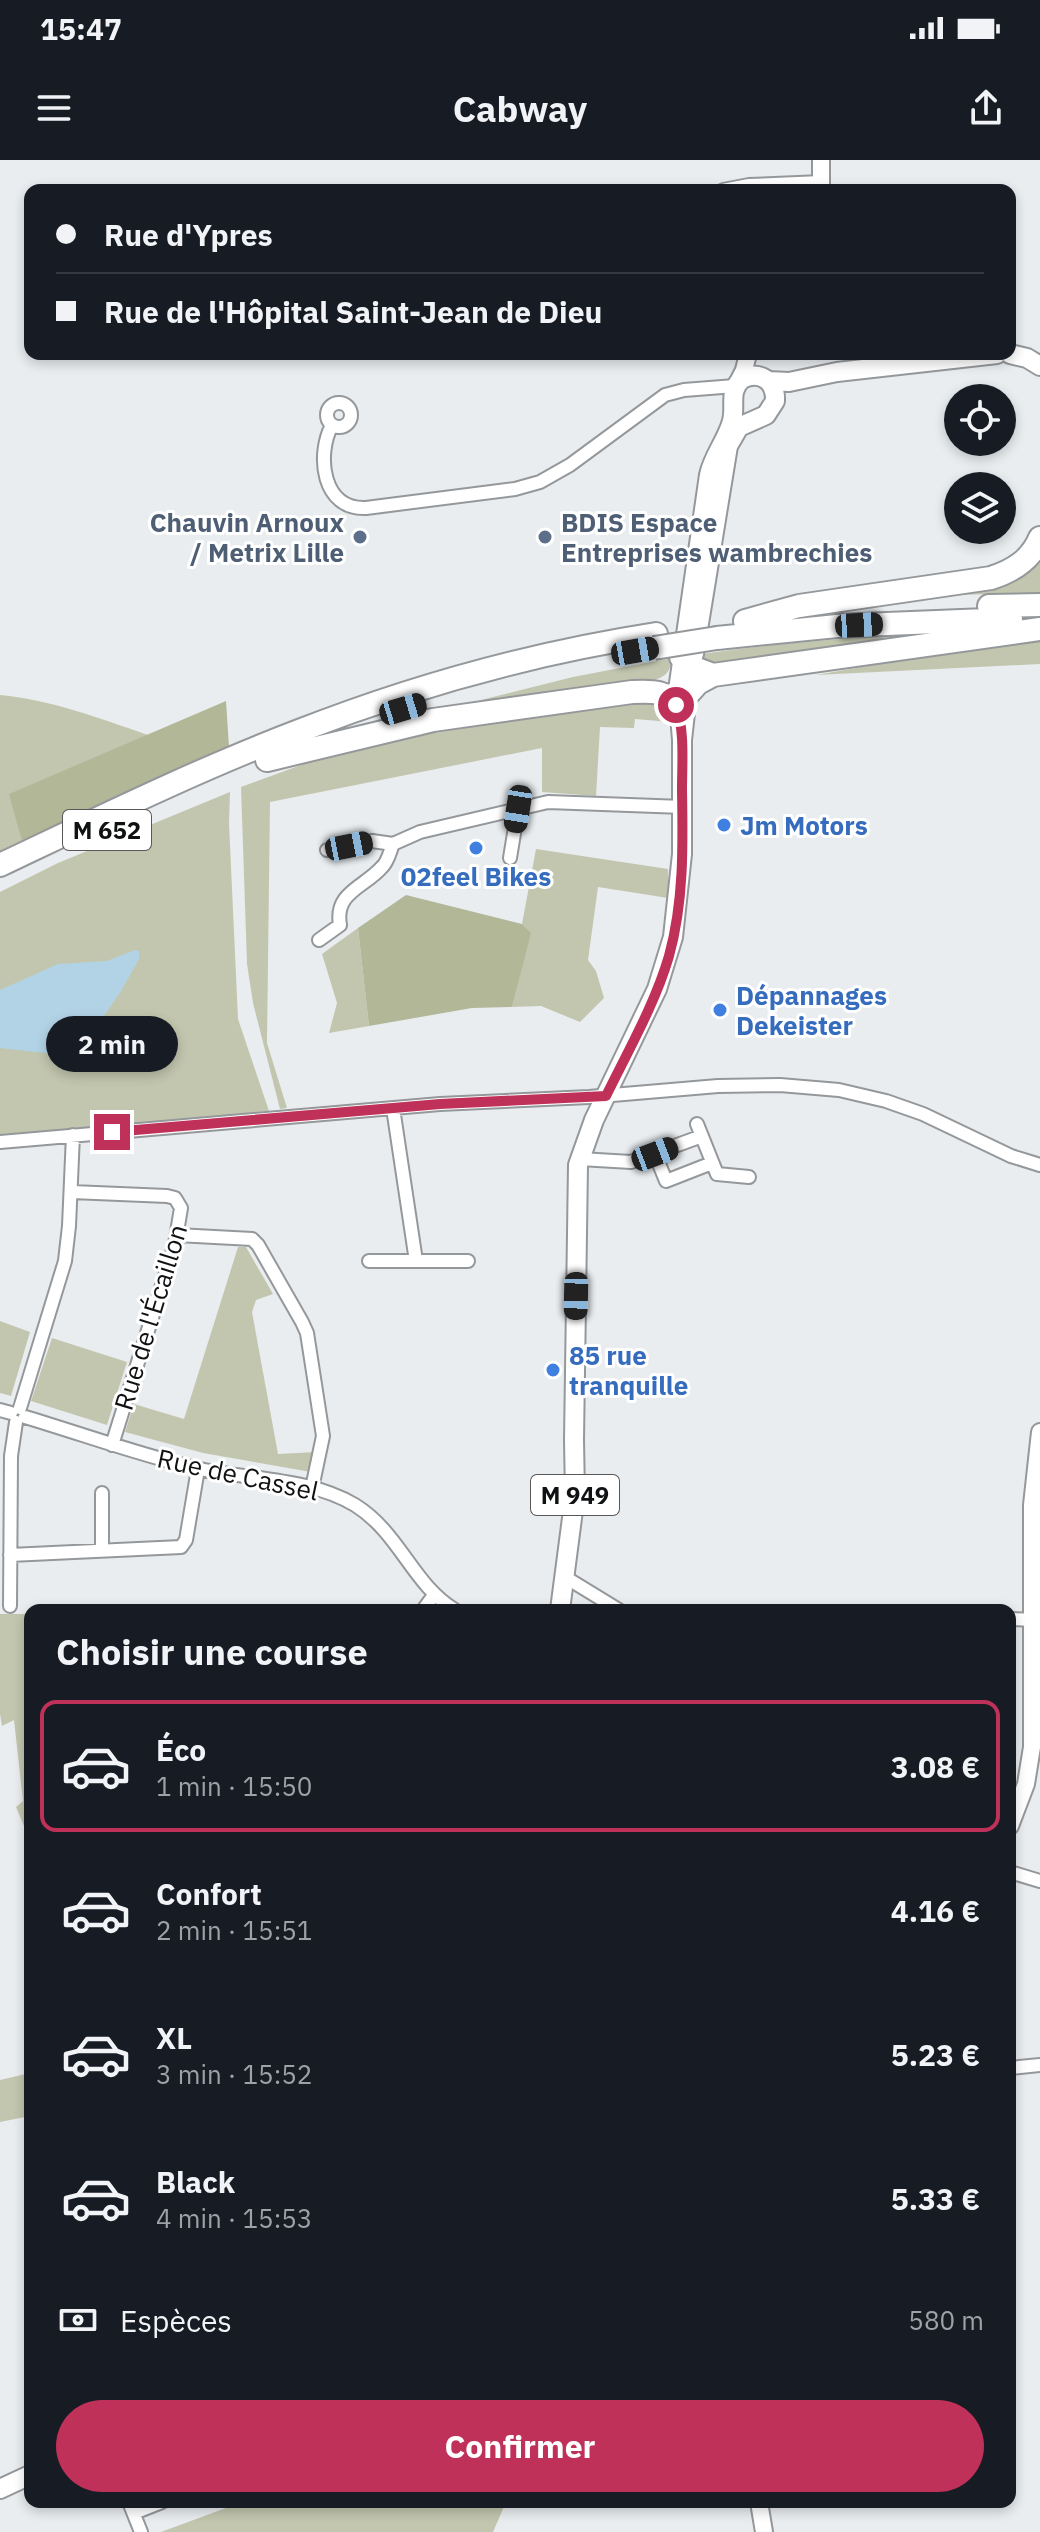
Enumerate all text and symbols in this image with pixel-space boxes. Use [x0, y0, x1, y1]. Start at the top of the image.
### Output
text: 15:47 [40, 9, 122, 48]
text: Cabway [453, 85, 587, 132]
icon: menu [32, 86, 76, 130]
icon: share [964, 86, 1008, 130]
text: Rue d'Ypres [104, 215, 273, 254]
text: Rue de l'Hôpital Saint-Jean de Dieu [104, 292, 602, 331]
map controls [944, 384, 1016, 544]
button: locate [944, 384, 1016, 456]
button: layers [944, 472, 1016, 544]
place label: Chauvin Arnoux / Metrix Lille [150, 505, 344, 569]
place label: BDIS Espace Entreprises wambrechies [561, 505, 872, 569]
marker: Chauvin Arnoux / Metrix Lille [351, 528, 369, 546]
marker: BDIS Espace Entreprises wambrechies [536, 528, 554, 546]
car [834, 612, 884, 638]
car [609, 635, 661, 667]
route start [658, 687, 694, 723]
car [377, 691, 429, 727]
car [502, 783, 534, 835]
place label: Jm Motors [740, 808, 868, 842]
road number: M 652 [63, 810, 151, 850]
marker: Jm Motors [715, 816, 733, 834]
car [323, 830, 375, 862]
marker: 02feel Bikes [467, 839, 485, 857]
place label: 02feel Bikes [401, 859, 551, 893]
place label: Dépannages Dekeister [736, 978, 887, 1042]
marker: Dépannages Dekeister [711, 1001, 729, 1019]
callout: 2 min [46, 1016, 178, 1072]
text: 2 min [78, 1027, 146, 1061]
route end [94, 1114, 130, 1150]
car [628, 1134, 682, 1174]
street label: Rue de l'Écaillon [106, 1220, 194, 1414]
car [564, 1272, 588, 1320]
place label: 85 rue tranquille [569, 1338, 688, 1402]
marker: 85 rue tranquille [544, 1361, 562, 1379]
street label: Rue de Cassel [154, 1440, 322, 1508]
road number: M 949 [531, 1475, 619, 1515]
text: Choisir une course [56, 1628, 368, 1675]
icon: car [60, 1730, 132, 1802]
text: Éco [156, 1730, 206, 1769]
text: 3.08 € [891, 1747, 980, 1786]
text: 1 min · 15:50 [156, 1769, 312, 1803]
icon: car [60, 1874, 132, 1946]
text: Confort [156, 1874, 262, 1913]
text: 4.16 € [891, 1891, 980, 1930]
text: 2 min · 15:51 [156, 1913, 312, 1947]
icon: car [60, 2018, 132, 2090]
text: XL [156, 2018, 192, 2057]
text: 5.23 € [891, 2035, 980, 2074]
text: 3 min · 15:52 [156, 2057, 312, 2091]
icon: car [60, 2162, 132, 2234]
text: Black [156, 2162, 235, 2201]
text: 5.33 € [891, 2179, 980, 2218]
text: 4 min · 15:53 [156, 2201, 312, 2235]
icon: cash [56, 2298, 100, 2342]
text: Espèces [120, 2301, 232, 2340]
text: 580 m [908, 2303, 984, 2337]
button: Confirmer [56, 2400, 984, 2492]

